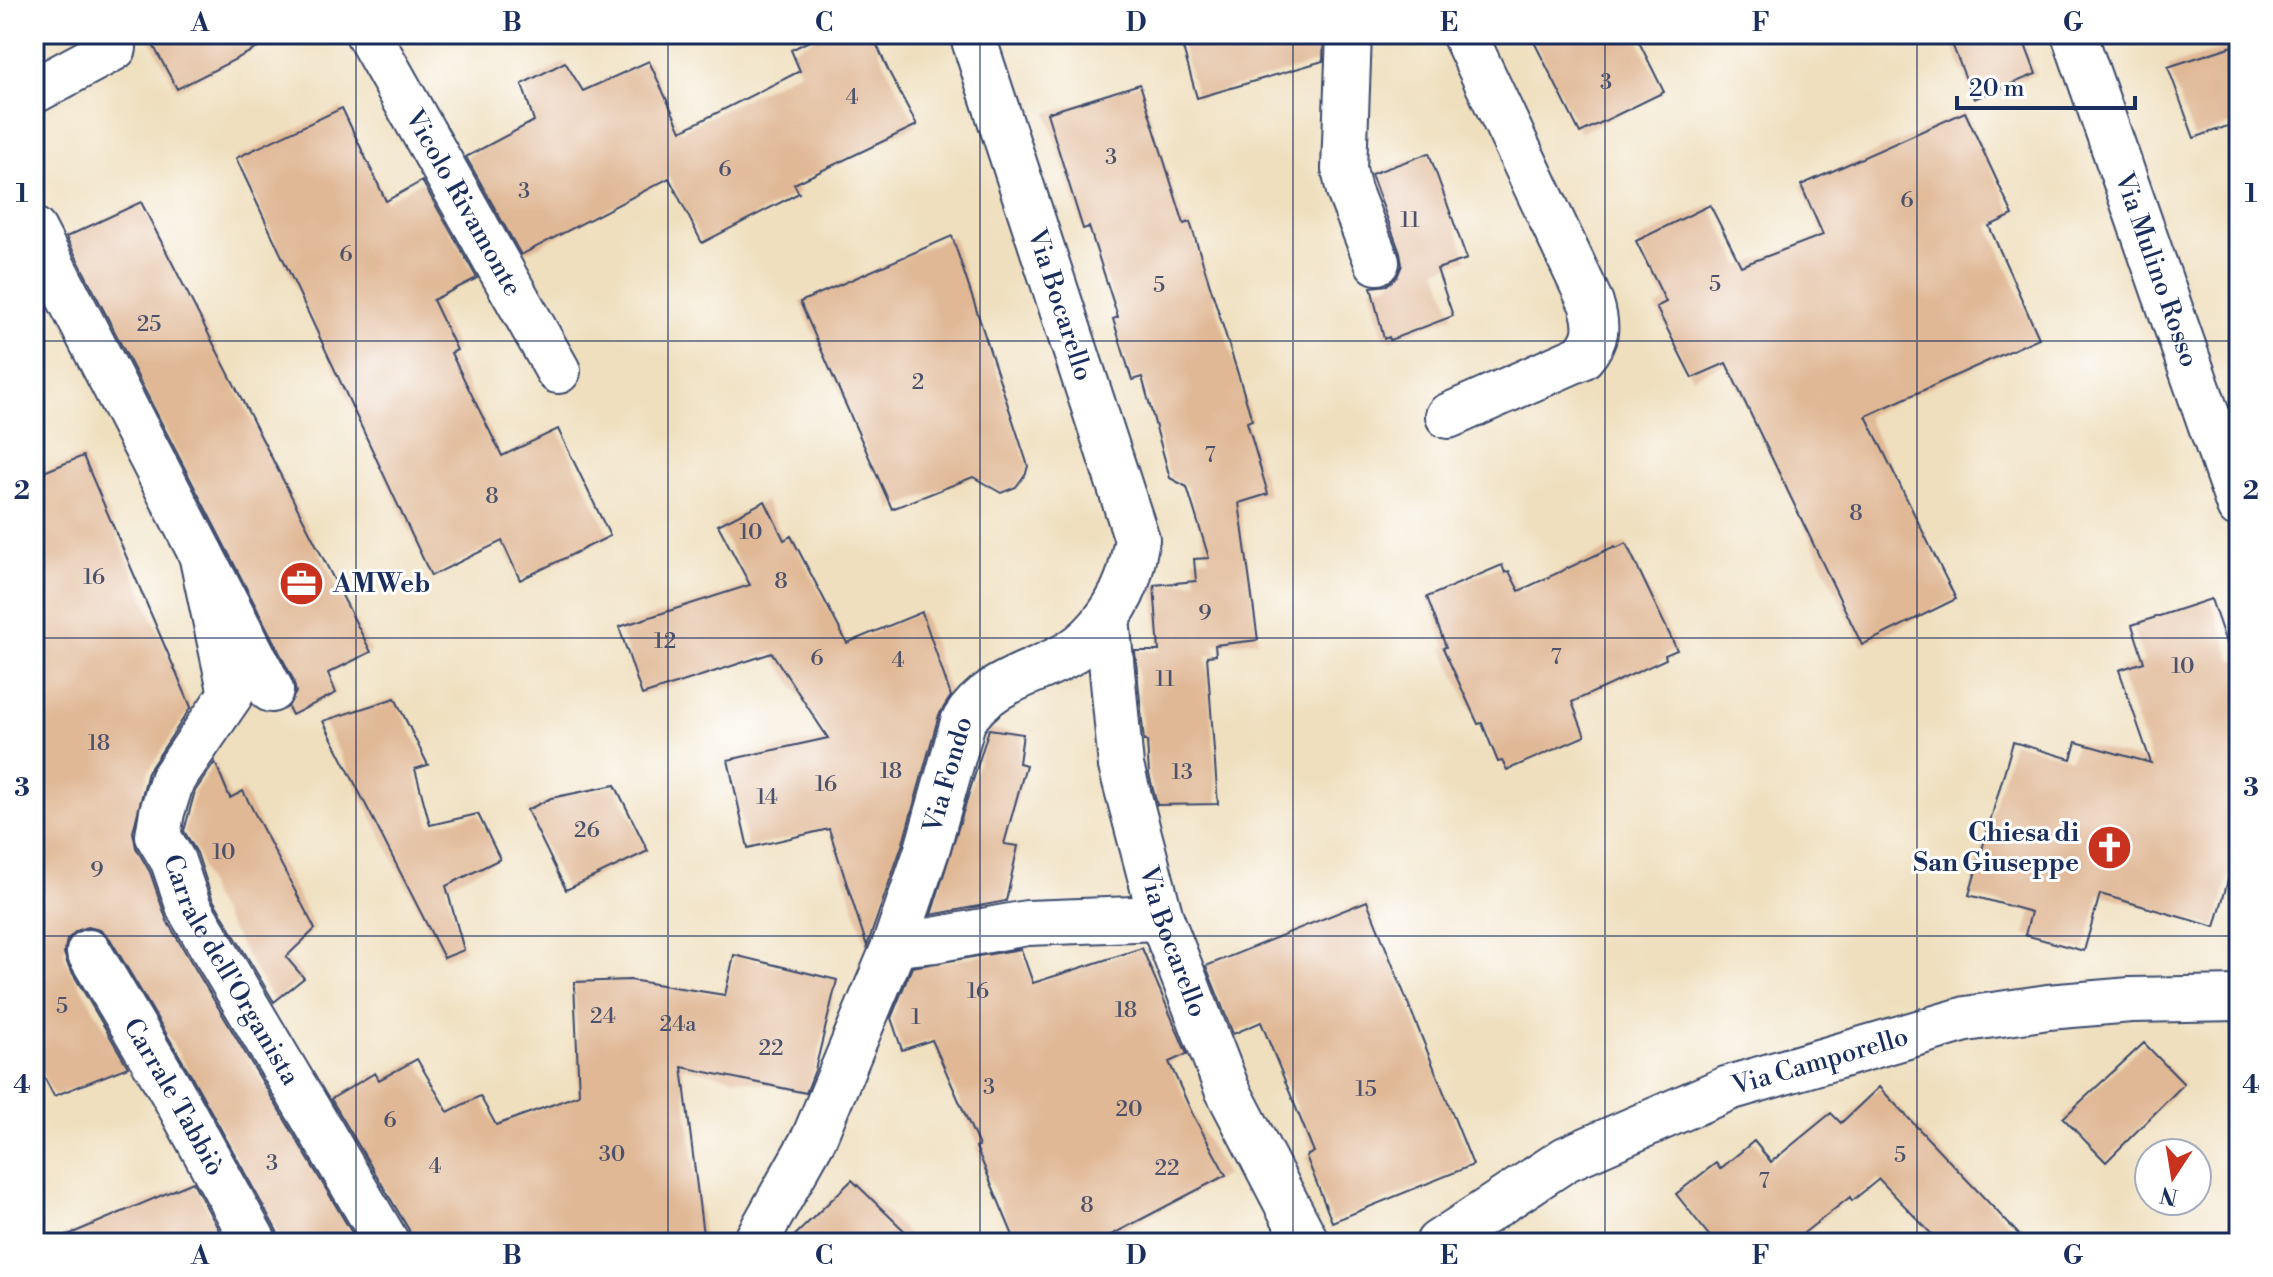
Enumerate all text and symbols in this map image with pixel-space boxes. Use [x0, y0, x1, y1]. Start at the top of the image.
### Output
text: A [190, 7, 210, 39]
text: B [502, 7, 522, 39]
text: C [815, 7, 833, 39]
text: D [1126, 7, 1146, 39]
text: E [1440, 7, 1458, 39]
text: F [1752, 7, 1770, 39]
text: G [2063, 7, 2084, 39]
scale bar [1957, 60, 2135, 110]
house number: 3 [1600, 69, 1612, 96]
text: 20 m [1969, 74, 2025, 104]
house number: 4 [845, 84, 859, 111]
street label: Vicolo Rivamonte [398, 103, 528, 302]
house number: 3 [1105, 144, 1117, 171]
house number: 6 [718, 156, 732, 183]
street label: Via Mulino Rosso [2107, 168, 2205, 371]
text: 1 [16, 178, 29, 210]
house number: 3 [518, 178, 530, 205]
text: 1 [2245, 178, 2258, 210]
house number: 6 [1900, 187, 1914, 214]
house number: 11 [1400, 207, 1420, 234]
street label: Via Bocarello [1020, 224, 1100, 385]
house number: 6 [339, 241, 353, 268]
house number: 5 [1709, 271, 1721, 298]
house number: 5 [1153, 272, 1165, 299]
house number: 25 [137, 311, 161, 338]
house number: 2 [912, 369, 924, 396]
house number: 7 [1204, 442, 1216, 469]
text: 2 [14, 475, 30, 507]
text: 2 [2243, 475, 2259, 507]
house number: 8 [485, 483, 499, 510]
house number: 8 [1849, 500, 1863, 527]
house number: 10 [739, 519, 763, 546]
office icon: AMWeb [278, 560, 326, 608]
house number: 16 [83, 564, 105, 591]
place label: AMWeb [332, 568, 430, 600]
house number: 8 [774, 568, 788, 595]
house number: 9 [1198, 600, 1212, 627]
house number: 12 [654, 628, 676, 655]
house number: 7 [1550, 644, 1562, 671]
house number: 6 [810, 645, 824, 672]
house number: 4 [891, 647, 905, 674]
house number: 10 [2171, 653, 2195, 680]
house number: 11 [1155, 666, 1175, 693]
street label: Via Fondo [916, 713, 980, 837]
house number: 18 [88, 730, 110, 757]
house number: 18 [880, 758, 902, 785]
house number: 13 [1171, 759, 1193, 786]
house number: 16 [815, 771, 837, 798]
text: 3 [14, 772, 30, 804]
text: 3 [2243, 772, 2259, 804]
house number: 14 [756, 784, 778, 811]
house number: 26 [574, 817, 600, 844]
place label: Chiesa di San Giuseppe [1913, 817, 2079, 879]
church icon: Chiesa di San Giuseppe [2086, 824, 2134, 872]
house number: 10 [212, 839, 236, 866]
street label: Carrale dell'Organista [156, 850, 307, 1092]
house number: 9 [90, 857, 104, 884]
street label: Via Bocarello [1132, 862, 1214, 1022]
house number: 16 [967, 978, 989, 1005]
house number: 5 [56, 993, 68, 1020]
house number: 18 [1115, 997, 1137, 1024]
house number: 24 [590, 1003, 616, 1030]
house number: 1 [911, 1004, 921, 1031]
house number: 24a [660, 1011, 697, 1038]
street label: Carrale Tabbiò [116, 1013, 231, 1181]
street label: Via Camporello [1728, 1021, 1912, 1102]
house number: 22 [758, 1035, 784, 1062]
text: 4 [13, 1069, 31, 1101]
text: 4 [2242, 1069, 2260, 1101]
house number: 3 [983, 1074, 995, 1101]
house number: 15 [1355, 1076, 1377, 1103]
house number: 20 [1115, 1096, 1143, 1123]
house number: 6 [383, 1107, 397, 1134]
north arrow [2133, 1137, 2213, 1217]
house number: 30 [599, 1141, 625, 1168]
house number: 5 [1894, 1142, 1906, 1169]
house number: 3 [266, 1150, 278, 1177]
house number: 4 [428, 1153, 442, 1180]
house number: 22 [1154, 1155, 1180, 1182]
house number: 7 [1758, 1168, 1770, 1195]
text: N [2157, 1180, 2180, 1210]
house number: 8 [1080, 1192, 1094, 1219]
text: A [190, 1240, 210, 1272]
text: B [502, 1240, 522, 1272]
text: C [815, 1240, 833, 1272]
text: D [1126, 1240, 1146, 1272]
text: E [1440, 1240, 1458, 1272]
text: F [1752, 1240, 1770, 1272]
text: G [2063, 1240, 2084, 1272]

